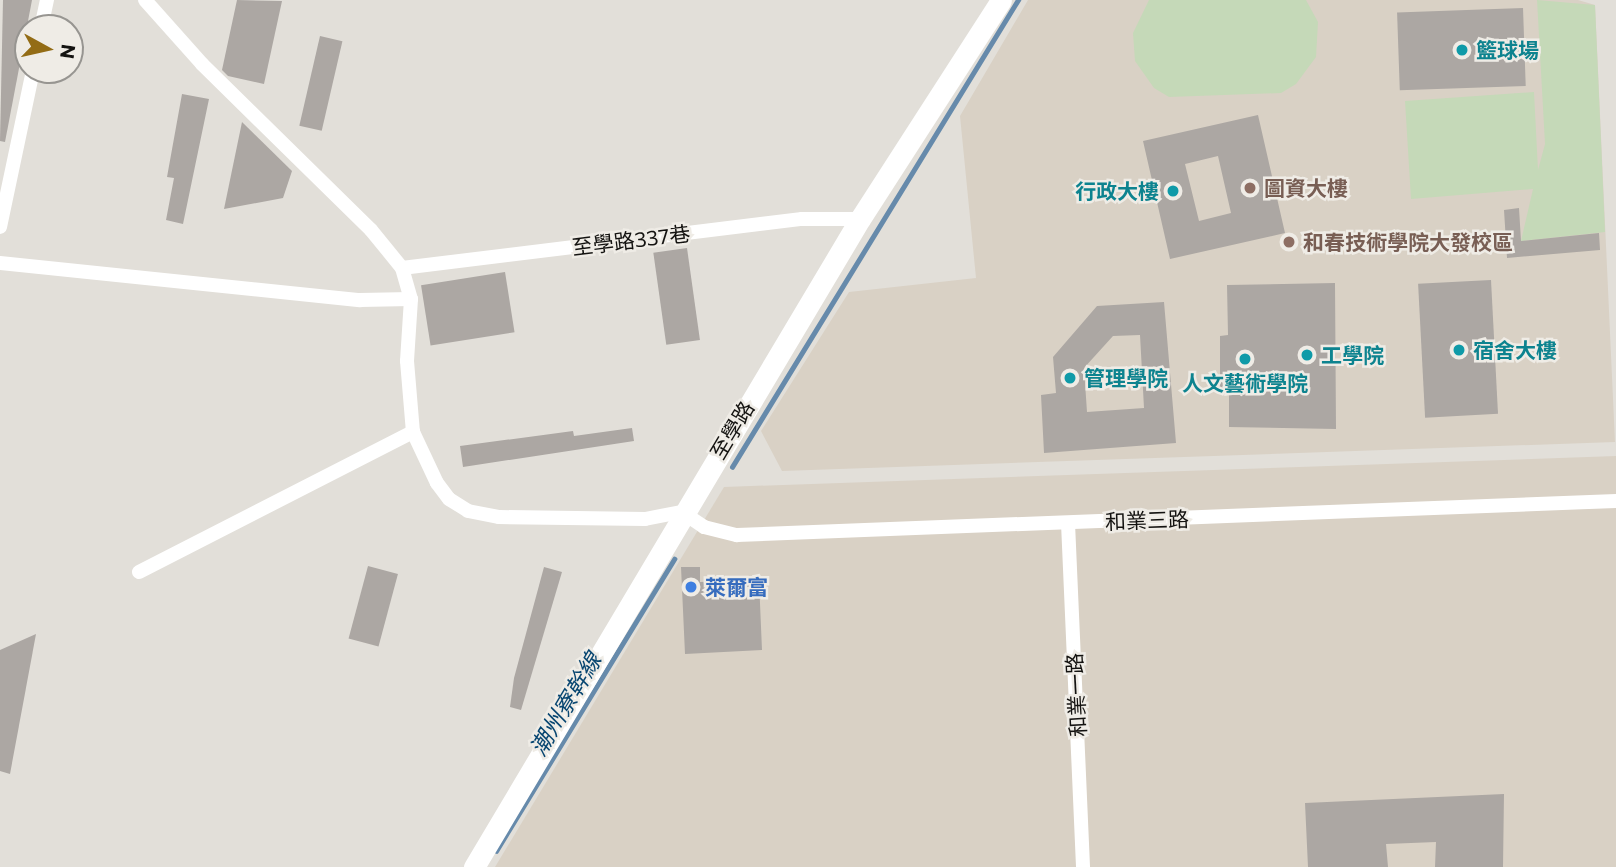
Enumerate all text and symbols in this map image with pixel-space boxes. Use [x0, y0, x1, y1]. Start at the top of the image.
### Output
north arrow [14, 14, 84, 84]
place label: 籃球場 [1476, 37, 1539, 63]
marker: 籃球場 [1454, 42, 1470, 58]
text: N [56, 43, 81, 60]
place label: 圖資大樓 [1264, 175, 1348, 201]
place label: 行政大樓 [1075, 178, 1159, 204]
marker: 圖資大樓 [1242, 180, 1258, 196]
marker: 行政大樓 [1165, 183, 1181, 199]
street label: 至學路337巷 [570, 220, 692, 260]
place label: 和春技術學院大發校區 [1303, 229, 1513, 255]
marker: 和春技術學院大發校區 [1281, 234, 1297, 250]
place label: 宿舍大樓 [1473, 337, 1557, 363]
place label: 工學院 [1321, 342, 1384, 368]
marker: 宿舍大樓 [1451, 342, 1467, 358]
marker: 工學院 [1299, 347, 1315, 363]
marker: 人文藝術學院 [1237, 351, 1253, 367]
place label: 管理學院 [1084, 365, 1168, 391]
marker: 管理學院 [1062, 370, 1078, 386]
place label: 人文藝術學院 [1182, 370, 1308, 396]
street label: 至學路 [705, 397, 759, 463]
street label: 和業三路 [1105, 506, 1189, 534]
place label: 萊爾富 [705, 574, 768, 600]
marker: 萊爾富 [683, 579, 699, 595]
water label: 潮州寮幹線 [524, 648, 606, 760]
street label: 和業一路 [1061, 652, 1091, 738]

